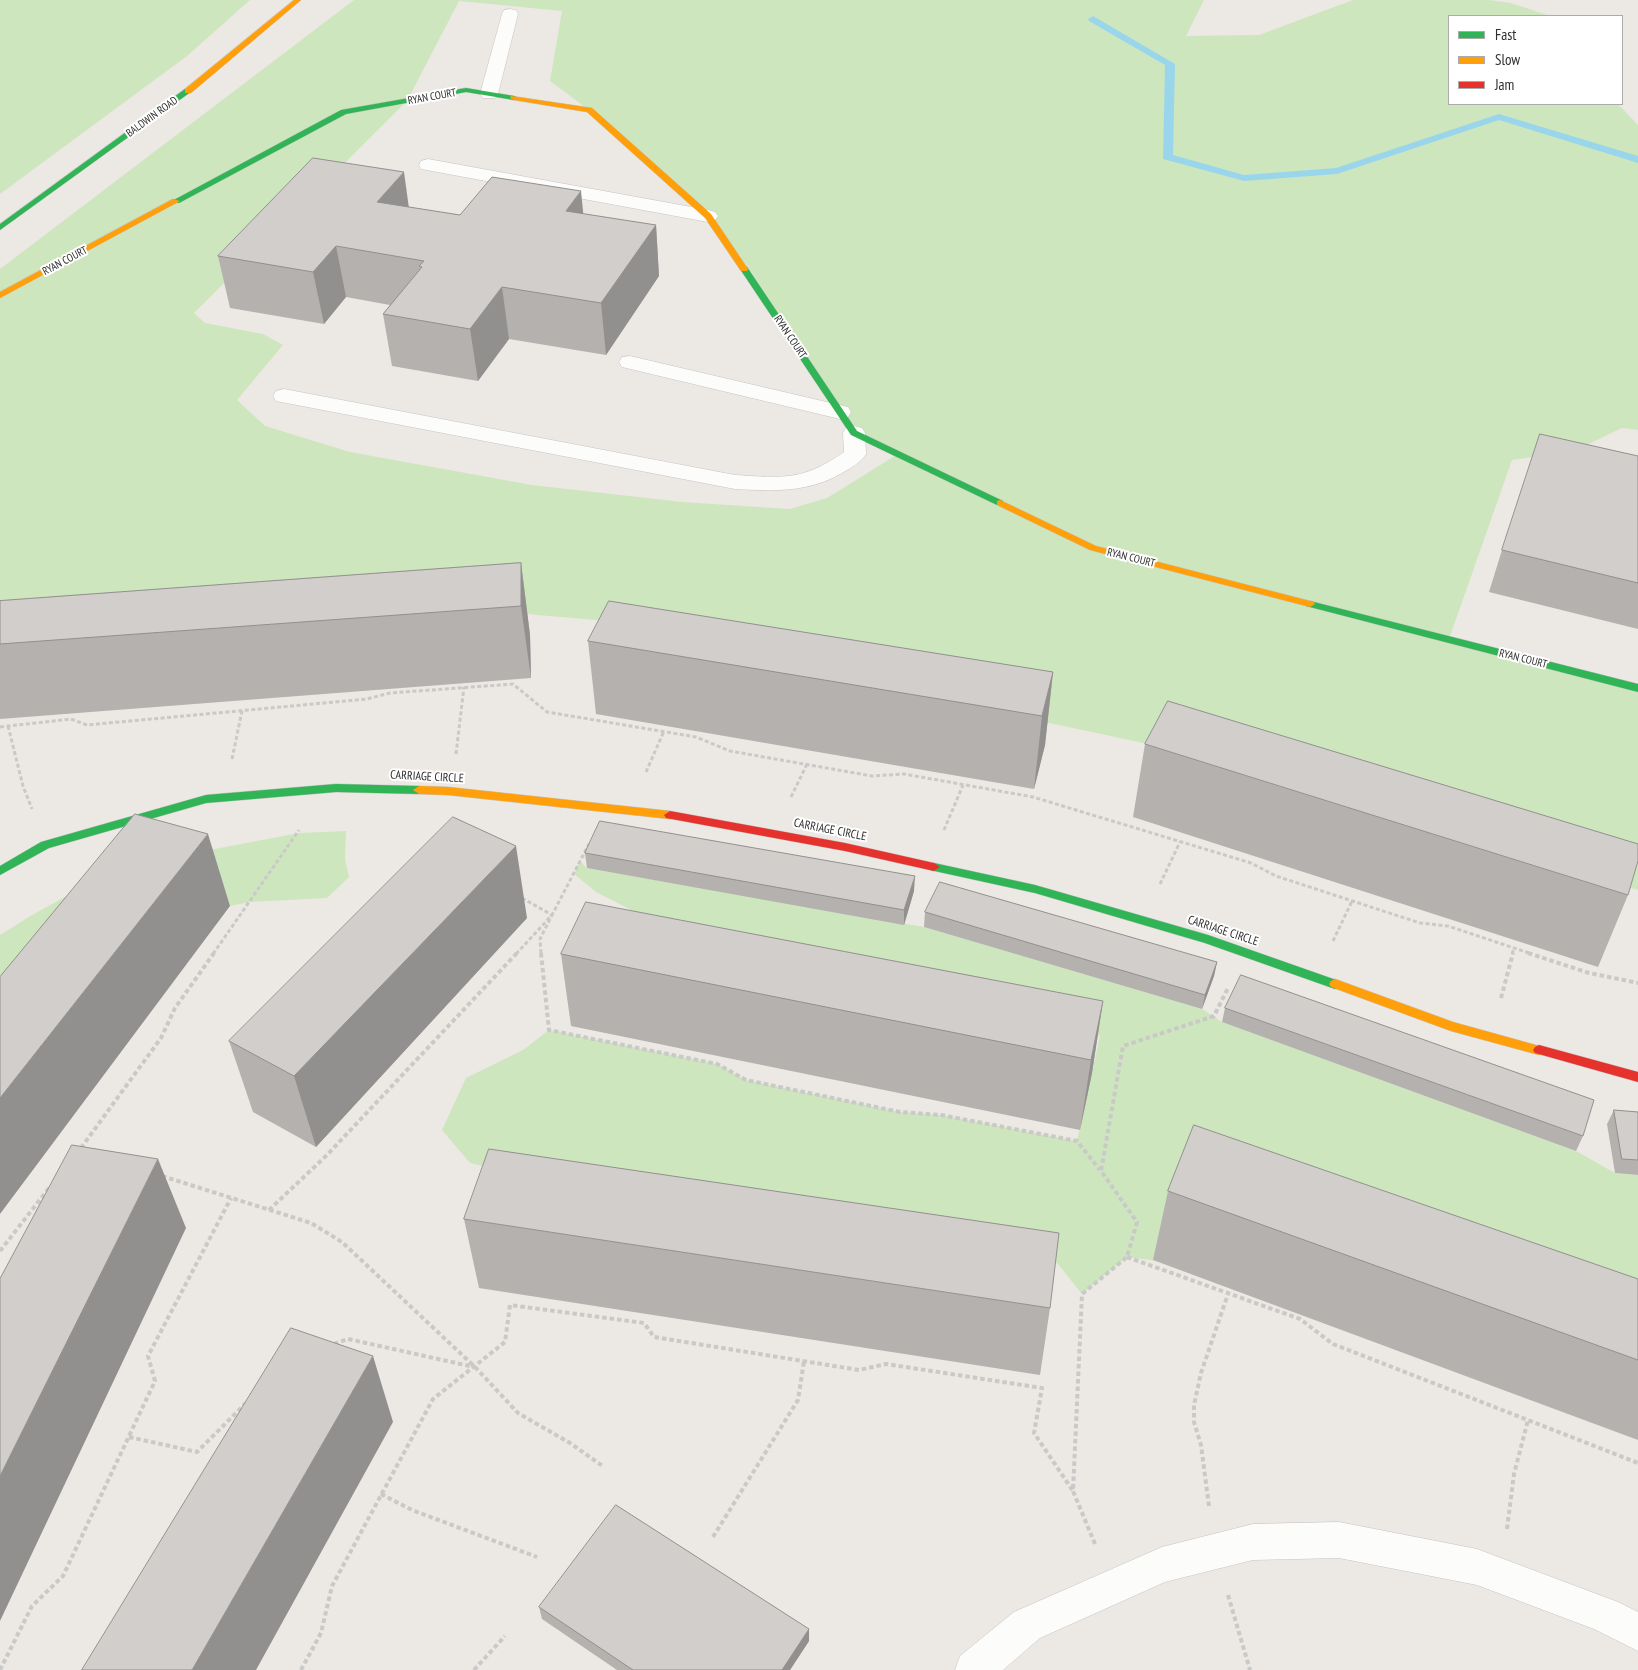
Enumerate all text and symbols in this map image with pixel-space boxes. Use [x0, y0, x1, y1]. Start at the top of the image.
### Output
legend [1448, 15, 1623, 105]
text: Fast [1495, 25, 1516, 44]
text: Slow [1495, 50, 1520, 69]
text: Jam [1495, 75, 1514, 94]
street label: RYAN COURT [407, 86, 457, 108]
street label: BALDWIN ROAD [124, 94, 180, 140]
street label: RYAN COURT [40, 244, 90, 278]
street label: RYAN COURT [771, 313, 809, 361]
street label: RYAN COURT [1106, 546, 1156, 570]
street label: RYAN COURT [1498, 647, 1548, 671]
street label: CARRIAGE CIRCLE [390, 768, 464, 786]
street label: CARRIAGE CIRCLE [793, 816, 867, 844]
street label: CARRIAGE CIRCLE [1186, 913, 1260, 949]

